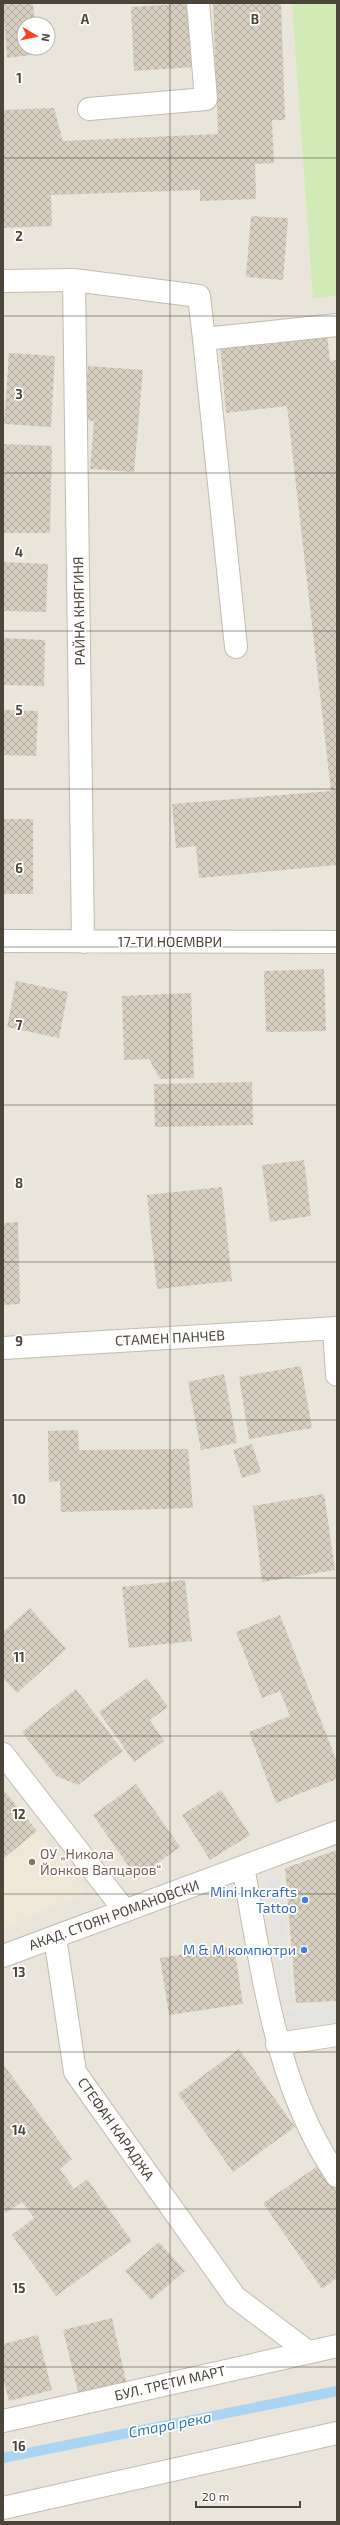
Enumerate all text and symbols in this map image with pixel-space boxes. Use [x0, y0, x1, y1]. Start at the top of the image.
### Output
text: A [81, 11, 90, 27]
text: B [251, 11, 259, 27]
north arrow [16, 16, 56, 56]
text: N [39, 33, 53, 43]
text: 1 [16, 70, 22, 86]
text: 2 [15, 228, 23, 244]
text: 3 [15, 386, 23, 402]
text: 4 [15, 544, 23, 560]
street label: РАЙНА КНЯГИНЯ [69, 556, 88, 666]
text: 5 [15, 702, 23, 718]
text: 6 [15, 860, 23, 876]
street label: 17-ТИ НОЕМВРИ [118, 933, 222, 950]
text: 7 [16, 1017, 23, 1033]
text: 8 [15, 1175, 23, 1191]
street label: СТАМЕН ПАНЧЕВ [115, 1326, 225, 1349]
text: 9 [15, 1333, 23, 1349]
text: 10 [12, 1491, 26, 1507]
text: 11 [13, 1649, 25, 1665]
text: 12 [12, 1806, 26, 1822]
place label: ОУ „Никола Йонков Вапцаров“ [40, 1845, 161, 1878]
marker: ОУ „Никола Йонков Вапцаров“ [27, 1857, 37, 1867]
street label: АКАД. СТОЯН РОМАНОВСКИ [26, 1876, 201, 1953]
place label: Mini Inkcrafts Tattoo [210, 1883, 297, 1916]
marker: Mini Inkcrafts Tattoo [300, 1895, 310, 1905]
place label: М & М компютри [183, 1941, 296, 1958]
marker: М & М компютри [299, 1945, 309, 1955]
text: 13 [13, 1964, 26, 1980]
street label: СТЕФАН КАРАДЖА [75, 2074, 158, 2184]
text: 14 [12, 2122, 26, 2138]
text: 15 [13, 2280, 25, 2296]
street label: БУЛ. ТРЕТИ МАРТ [113, 2361, 227, 2404]
water label: Стара река [127, 2407, 213, 2441]
text: 16 [12, 2438, 26, 2454]
scale bar [196, 2483, 300, 2509]
text: 20 m [202, 2489, 229, 2503]

